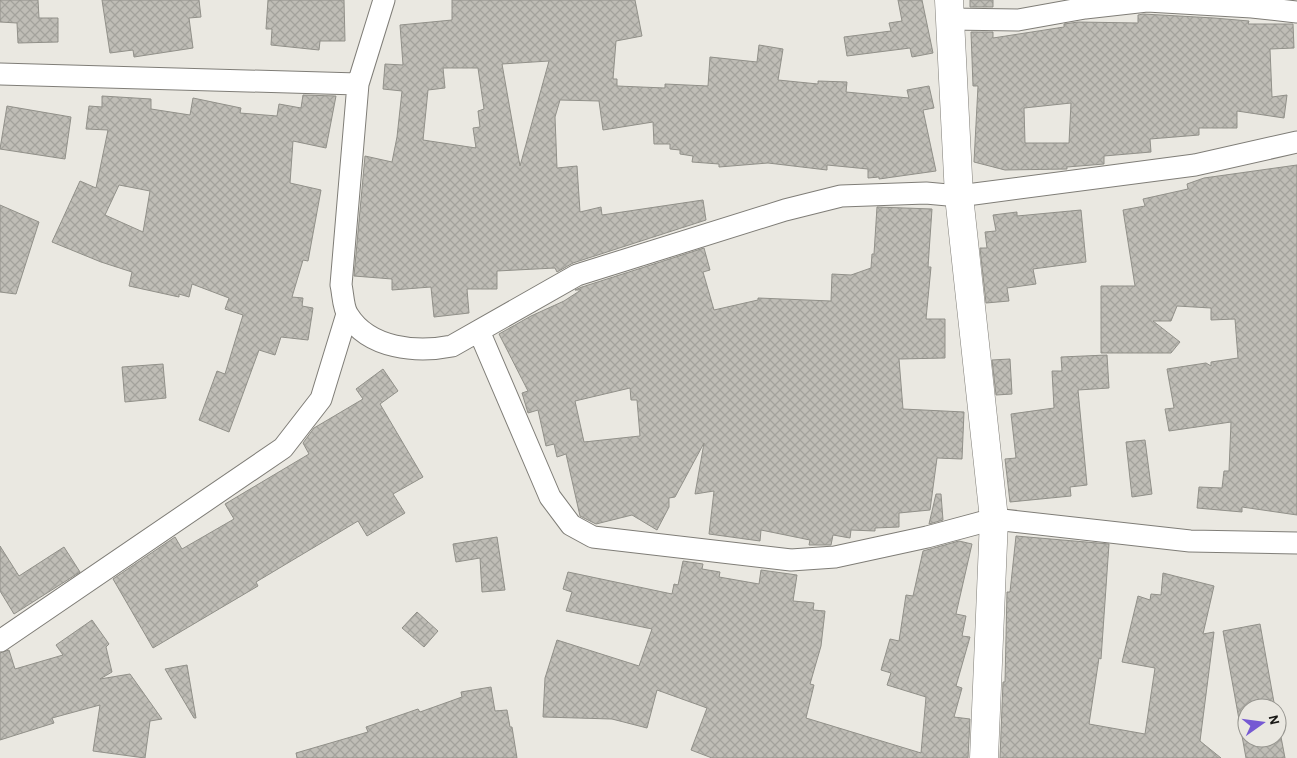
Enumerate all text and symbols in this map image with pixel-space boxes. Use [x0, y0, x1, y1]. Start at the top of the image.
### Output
north arrow [1237, 698, 1287, 748]
text: N [1266, 714, 1282, 727]

